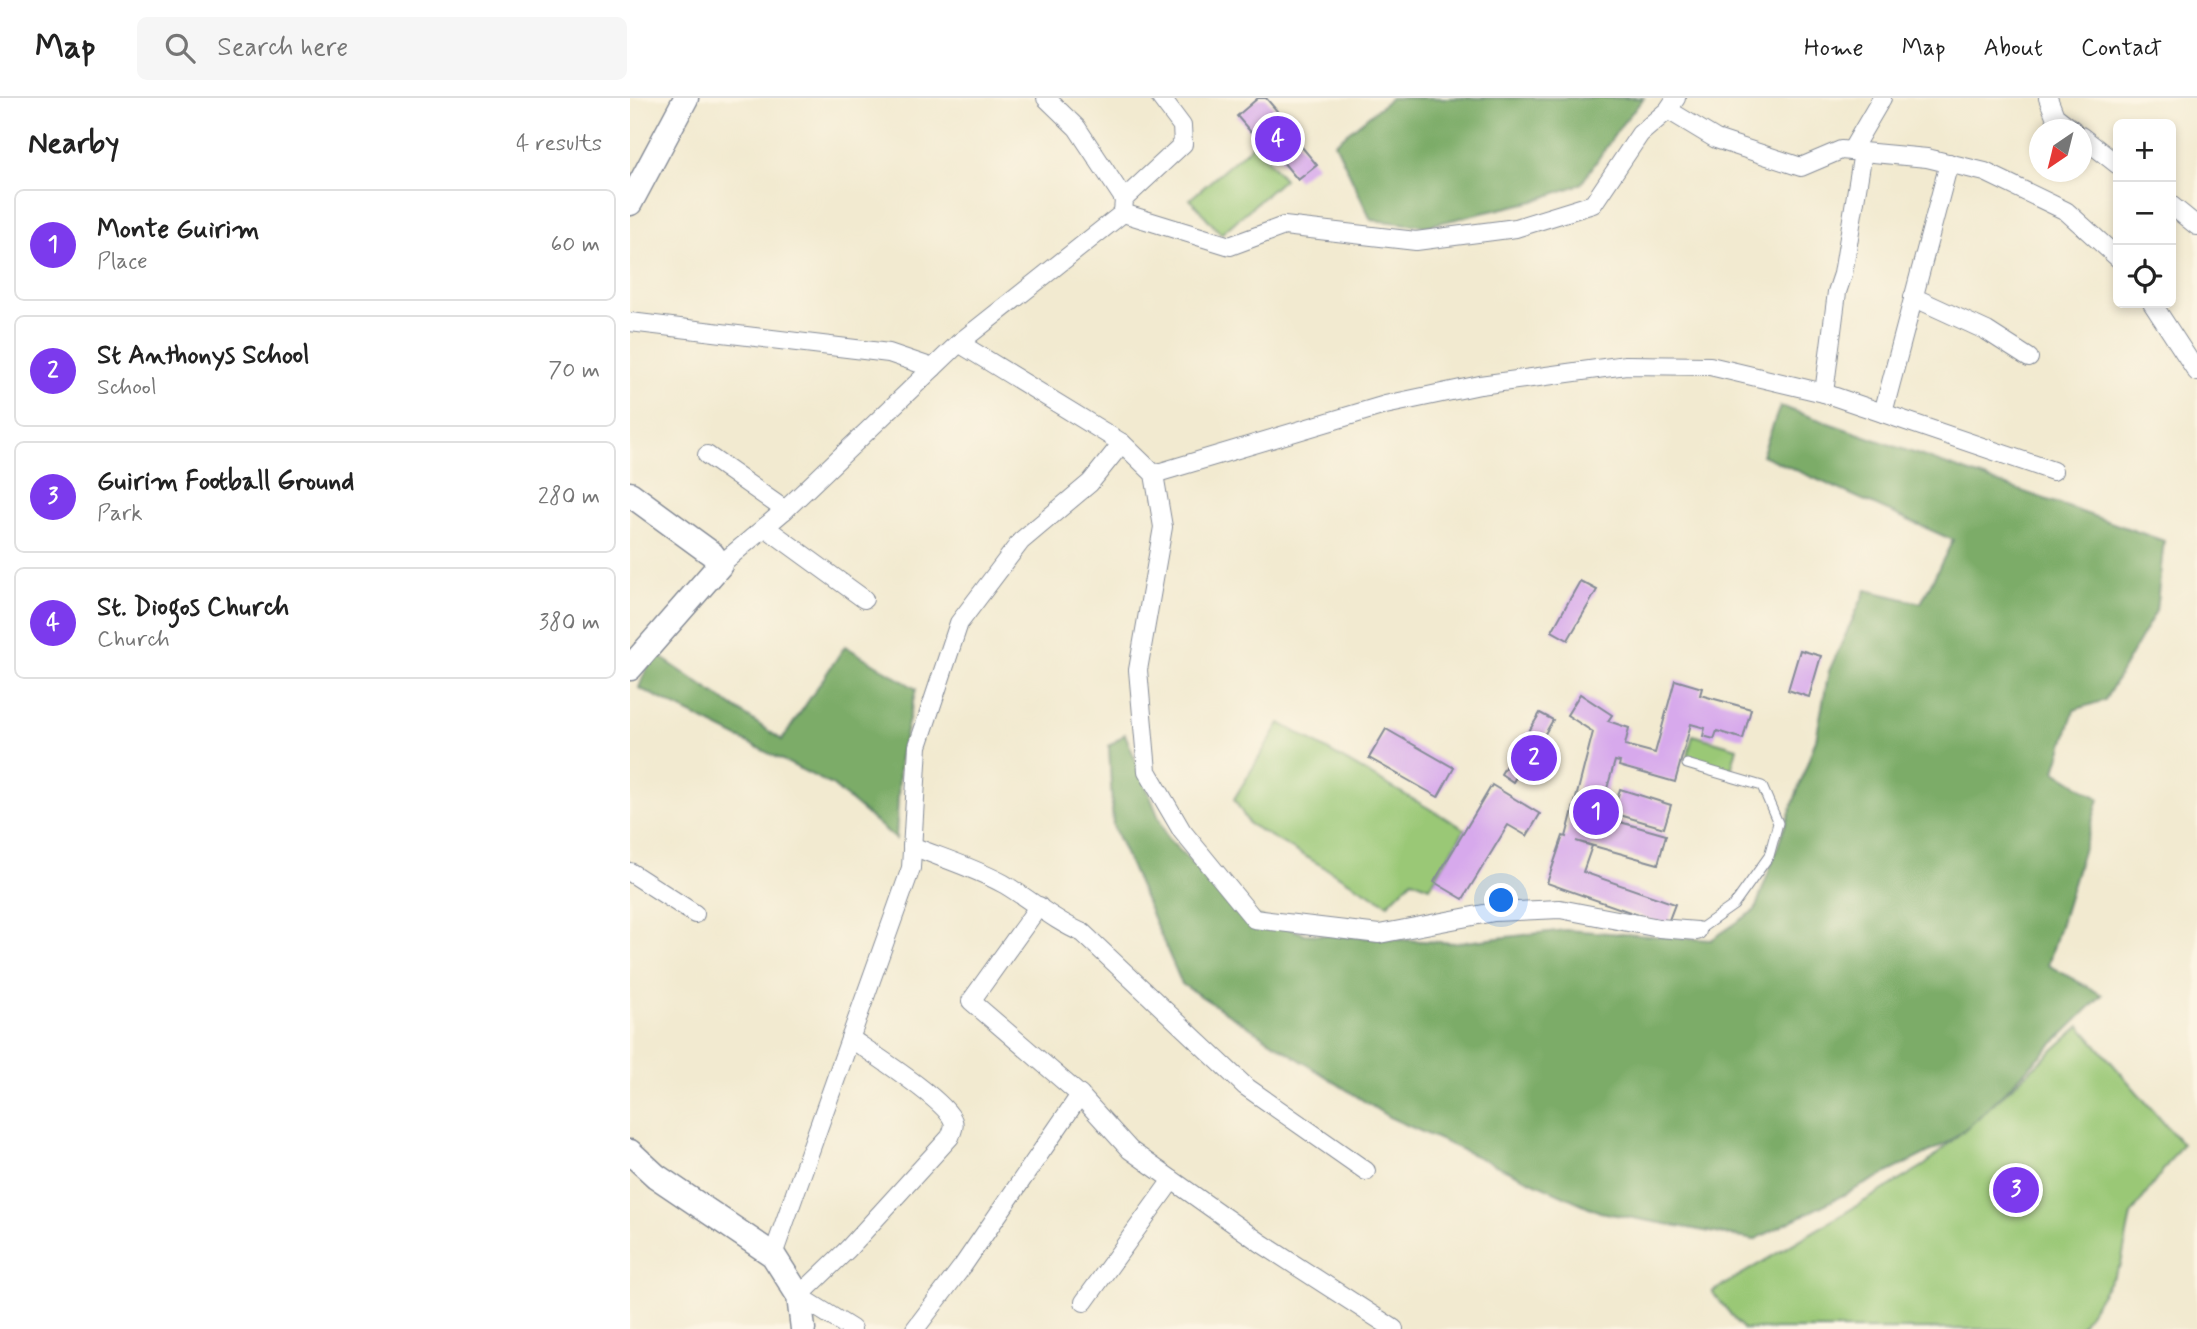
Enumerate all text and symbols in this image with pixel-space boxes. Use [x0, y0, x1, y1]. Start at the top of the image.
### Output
search box [137, 17, 627, 80]
text: Map [35, 26, 95, 70]
icon: search [161, 29, 199, 67]
text: Search here [217, 31, 348, 65]
text: Home [1804, 33, 1864, 64]
text: Map [1902, 33, 1946, 64]
text: About [1984, 33, 2043, 64]
text: Contact [2081, 33, 2162, 64]
pin: 4 [1255, 113, 1301, 165]
north arrow [2029, 119, 2092, 182]
map controls [2113, 119, 2176, 308]
button: + [2113, 119, 2176, 182]
text: Nearby [28, 124, 119, 163]
text: 4 results [516, 129, 602, 159]
button: − [2113, 182, 2176, 245]
text: Monte Guirim [97, 213, 259, 247]
text: 1 [48, 230, 58, 260]
text: 60 m [551, 230, 600, 260]
button: locate [2113, 245, 2176, 308]
text: Place [97, 247, 148, 277]
text: St Anthonys School [97, 339, 310, 373]
text: 2 [47, 356, 59, 386]
text: 70 m [548, 356, 600, 386]
text: School [97, 373, 157, 403]
text: Guirim Football Ground [97, 465, 354, 499]
text: 3 [48, 482, 58, 512]
text: 280 m [538, 482, 600, 512]
text: Park [97, 499, 143, 529]
text: St. Diogos Church [97, 591, 289, 625]
text: 4 [46, 608, 60, 638]
text: 380 m [539, 608, 600, 638]
text: Church [97, 625, 170, 655]
pin: 2 [1511, 732, 1557, 784]
pin: 1 [1573, 786, 1619, 838]
your location [1484, 883, 1518, 917]
pin: 3 [1993, 1164, 2039, 1216]

